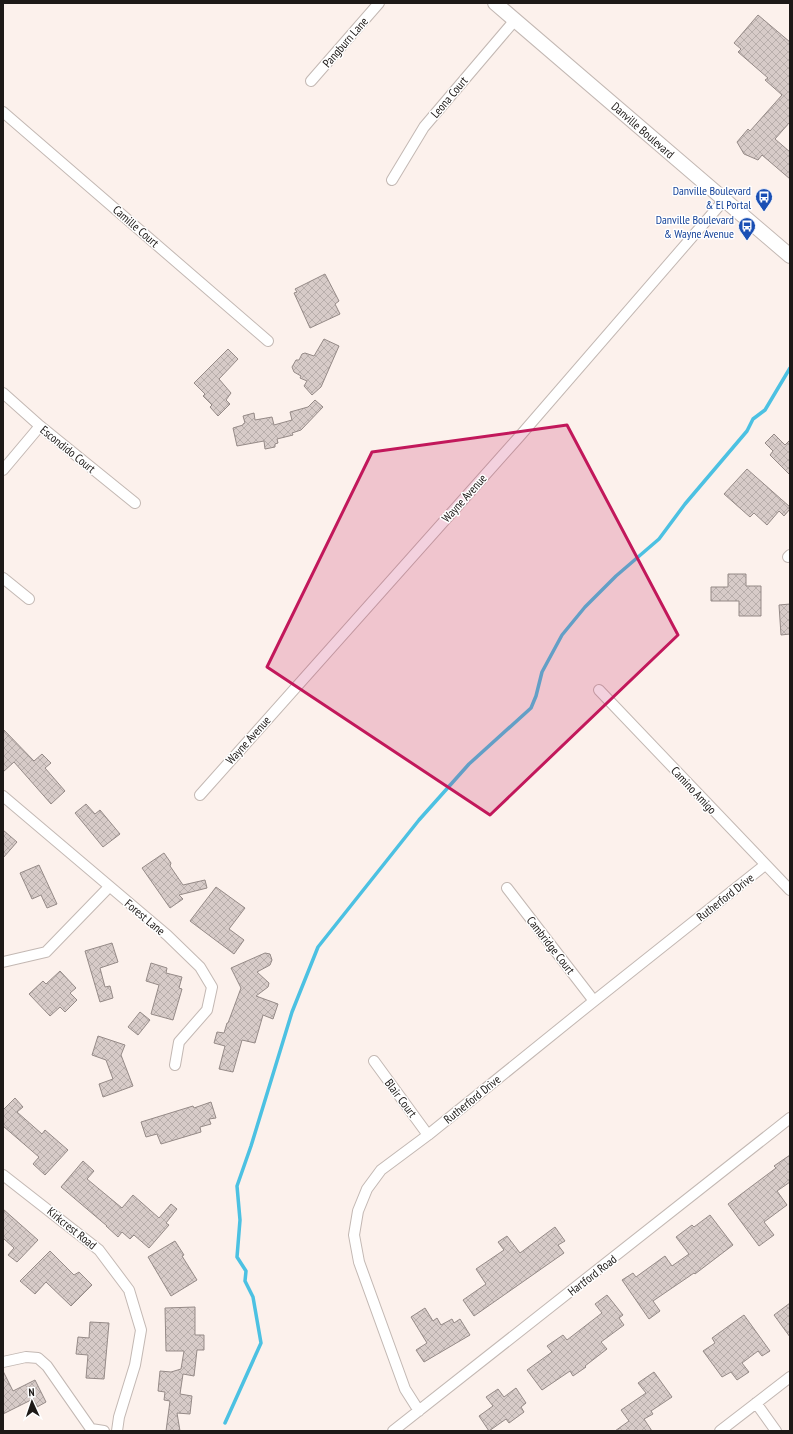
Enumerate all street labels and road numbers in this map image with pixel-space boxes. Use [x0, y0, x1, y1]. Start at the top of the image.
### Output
street label: Pangburn Lane [319, 14, 371, 70]
street label: Leona Court [427, 73, 471, 121]
street label: Danville Boulevard [609, 99, 677, 161]
street label: Camille Court [110, 202, 163, 251]
street label: Escondido Court [37, 422, 99, 476]
street label: Wayne Avenue [438, 471, 490, 525]
street label: Wayne Avenue [222, 713, 274, 767]
street label: Camino Amigo [668, 763, 720, 817]
street label: Rutherford Drive [693, 870, 757, 924]
street label: Forest Lane [122, 896, 168, 938]
street label: Cambridge Court [524, 913, 579, 977]
street label: Rutherford Drive [441, 1071, 503, 1126]
street label: Blair Court [382, 1076, 421, 1121]
street label: Kirkcrest Road [44, 1204, 100, 1252]
street label: Hartford Road [565, 1251, 619, 1299]

